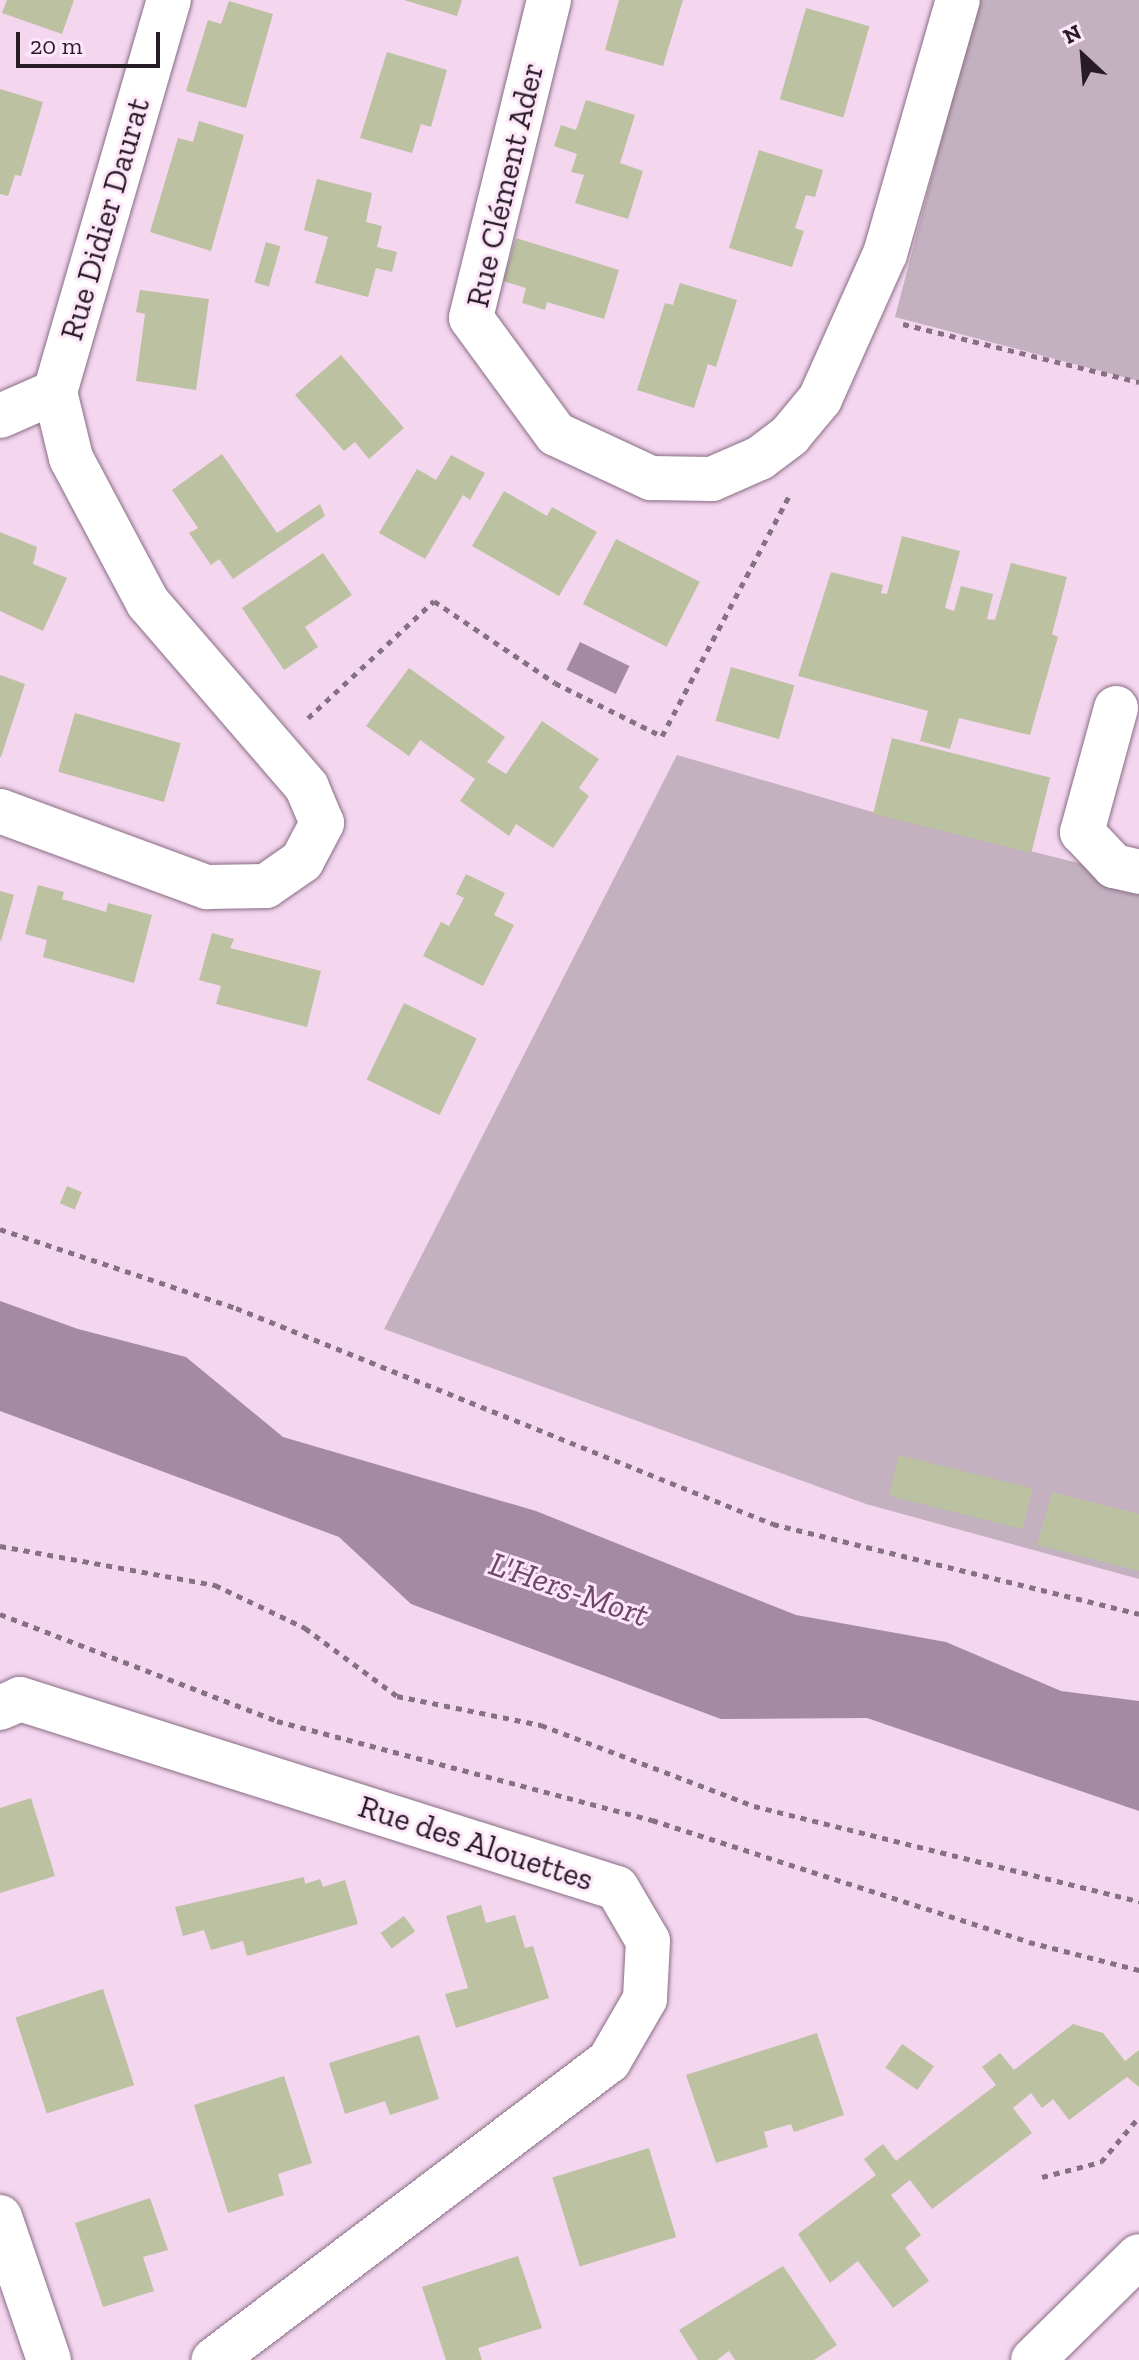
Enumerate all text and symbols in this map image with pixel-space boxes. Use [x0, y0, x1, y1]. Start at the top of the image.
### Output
scale bar [20, 16, 164, 66]
north arrow [1043, 16, 1123, 96]
text: N [1059, 18, 1086, 50]
text: 20 m [30, 31, 82, 60]
street label: Rue Clément Ader [458, 59, 552, 311]
street label: Rue Didier Daurat [52, 93, 158, 345]
water label: L'Hers-Mort [484, 1543, 654, 1635]
street label: Rue des Alouettes [353, 1787, 599, 1899]

